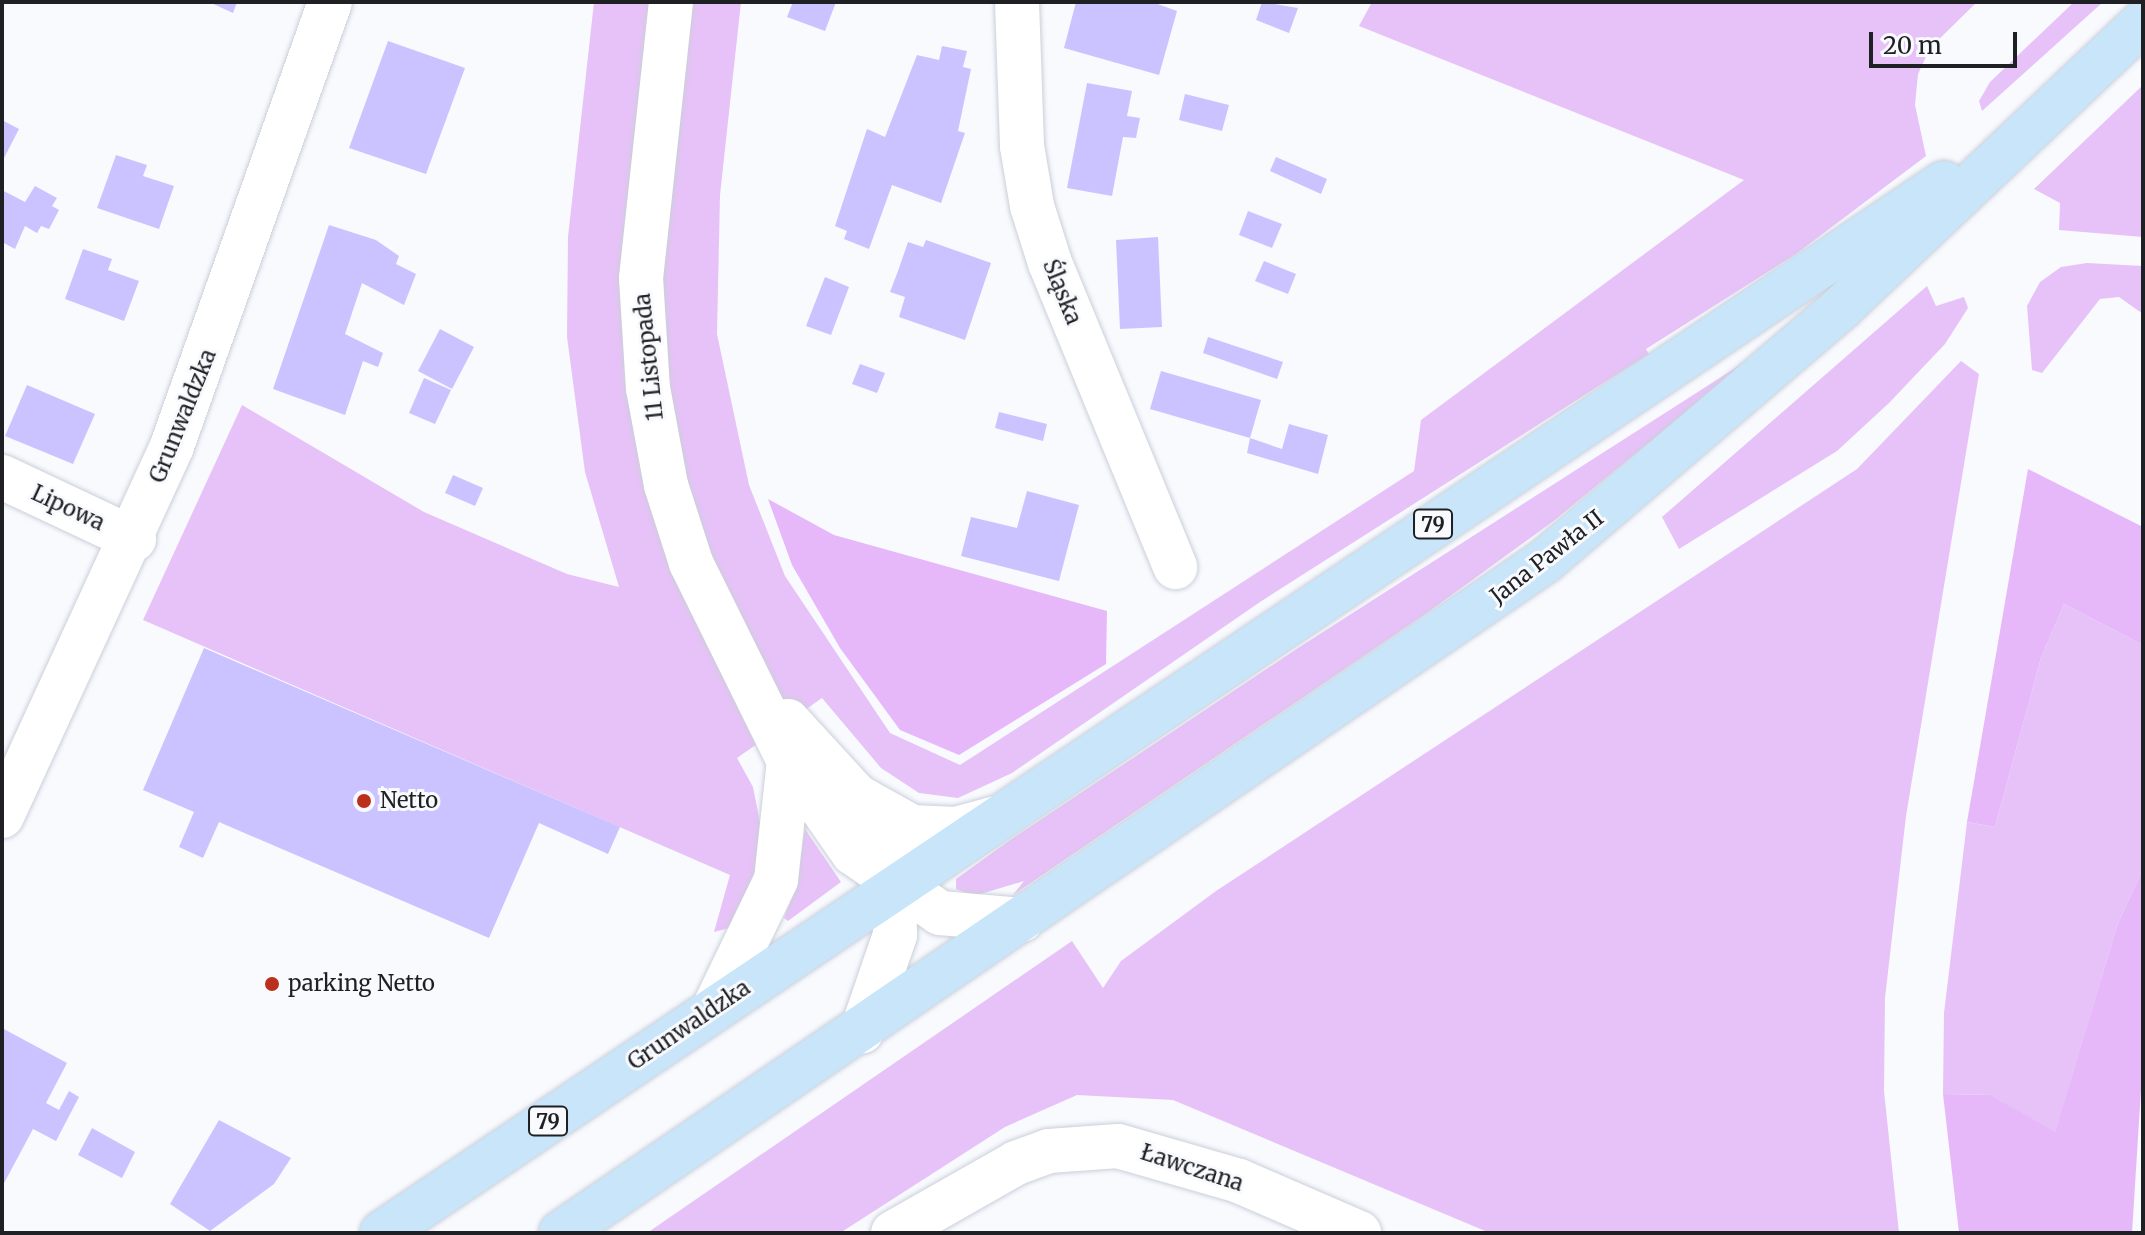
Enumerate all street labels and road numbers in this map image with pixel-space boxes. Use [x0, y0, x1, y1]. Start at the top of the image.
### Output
street label: Śląska [1037, 256, 1087, 328]
street label: 11 Listopada [629, 292, 669, 422]
street label: Grunwaldzka [144, 345, 222, 487]
street label: Lipowa [27, 480, 109, 536]
street label: Jana Pawła II [1485, 505, 1609, 609]
road number: 79 [1413, 508, 1453, 540]
street label: Grunwaldzka [623, 974, 755, 1076]
road number: 79 [528, 1105, 568, 1137]
street label: Ławczana [1137, 1139, 1247, 1197]

